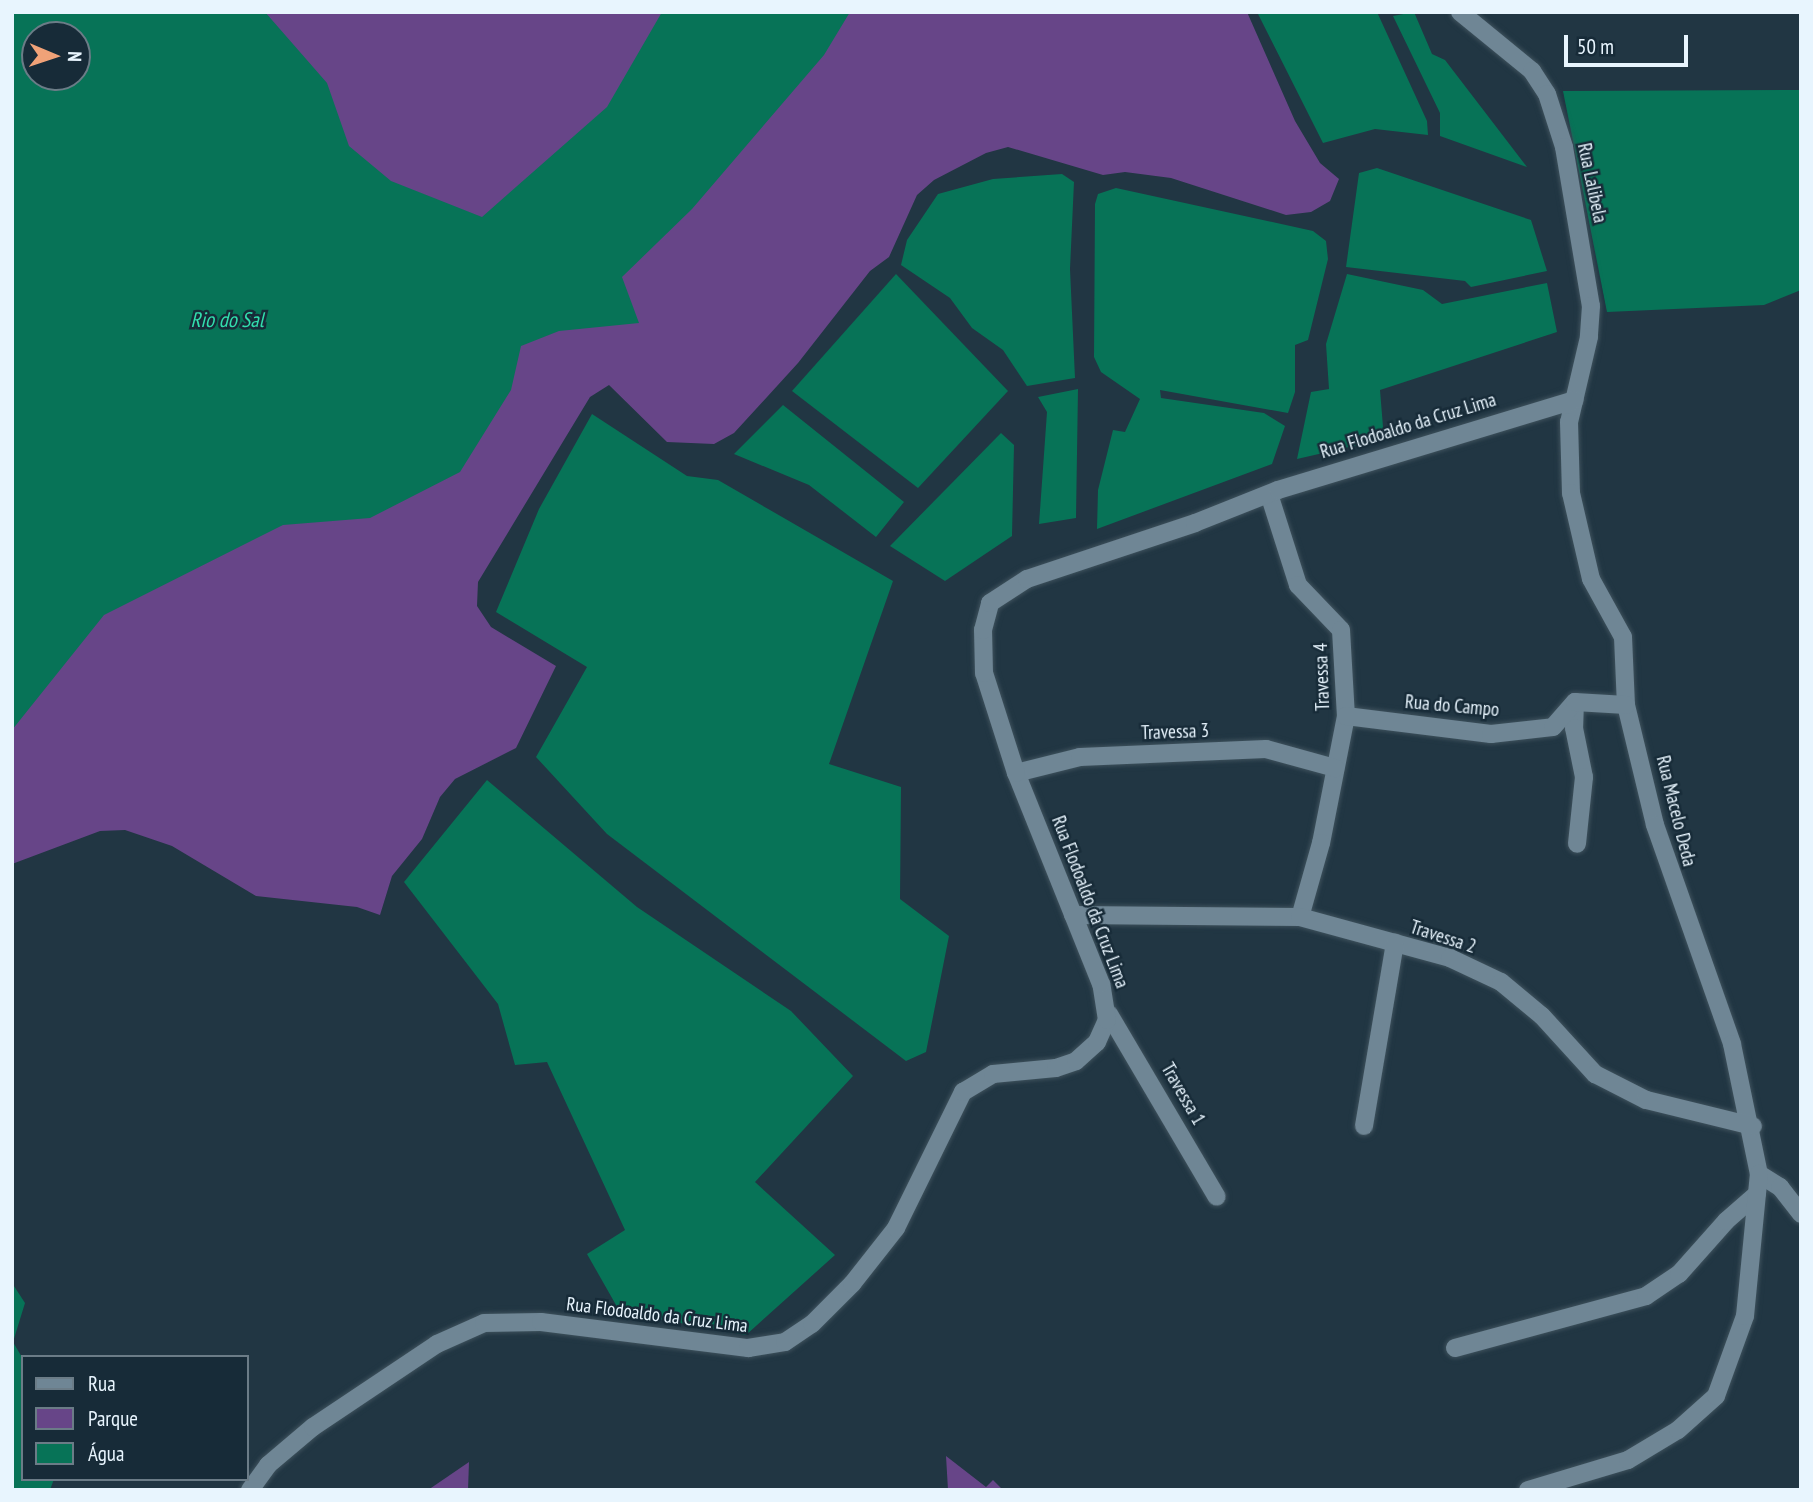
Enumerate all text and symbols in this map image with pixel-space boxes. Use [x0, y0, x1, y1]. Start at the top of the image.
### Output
north arrow [21, 21, 91, 91]
scale bar [1568, 21, 1692, 65]
text: 50 m [1577, 33, 1614, 60]
text: N [63, 51, 87, 62]
street label: Rua Lalibela [1572, 141, 1612, 225]
water label: Rio do Sal [190, 307, 264, 333]
street label: Rua Flodoaldo da Cruz Lima [1317, 388, 1499, 464]
street label: Travessa 4 [1309, 643, 1335, 711]
street label: Rua do Campo [1404, 691, 1500, 721]
street label: Travessa 3 [1141, 719, 1209, 745]
street label: Rua Macelo Deda [1651, 753, 1701, 869]
street label: Rua Flodoaldo da Cruz Lima [1047, 812, 1133, 992]
street label: Travessa 2 [1407, 916, 1479, 958]
street label: Travessa 1 [1156, 1059, 1210, 1129]
street label: Rua Flodoaldo da Cruz Lima [565, 1293, 749, 1337]
legend [21, 1355, 248, 1481]
text: Rua [88, 1370, 116, 1397]
text: Parque [88, 1405, 138, 1432]
text: Água [88, 1440, 124, 1467]

